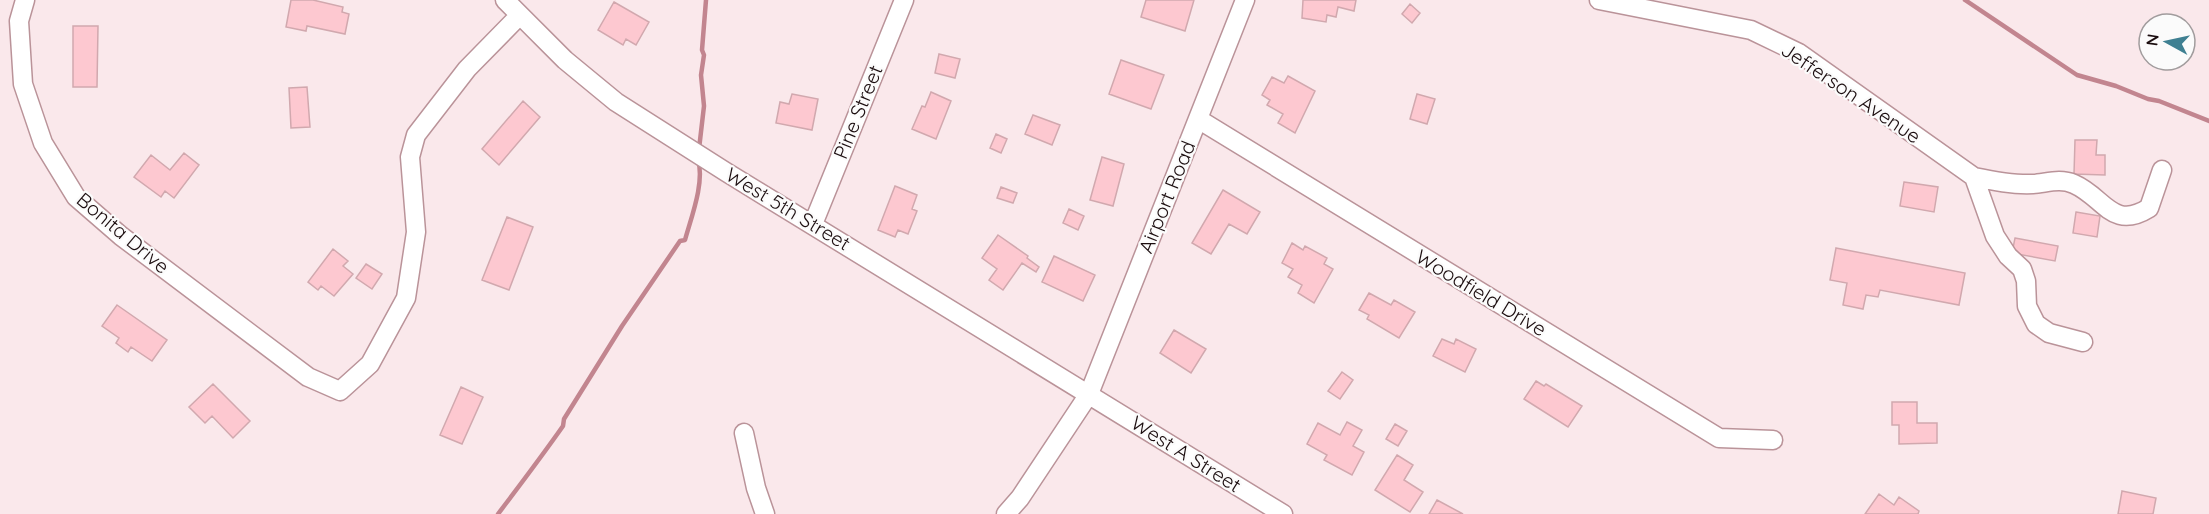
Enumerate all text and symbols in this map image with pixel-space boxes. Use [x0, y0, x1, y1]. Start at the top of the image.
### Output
north arrow [2137, 12, 2197, 72]
text: N [2141, 33, 2163, 47]
street label: Jefferson Avenue [1777, 37, 1926, 149]
street label: Pine Street [827, 61, 888, 162]
street label: Airport Road [1133, 137, 1200, 257]
street label: West 5th Street [721, 162, 855, 256]
street label: Bonita Drive [72, 187, 175, 279]
street label: Woodfield Drive [1411, 244, 1551, 341]
street label: West A Street [1127, 410, 1246, 497]

